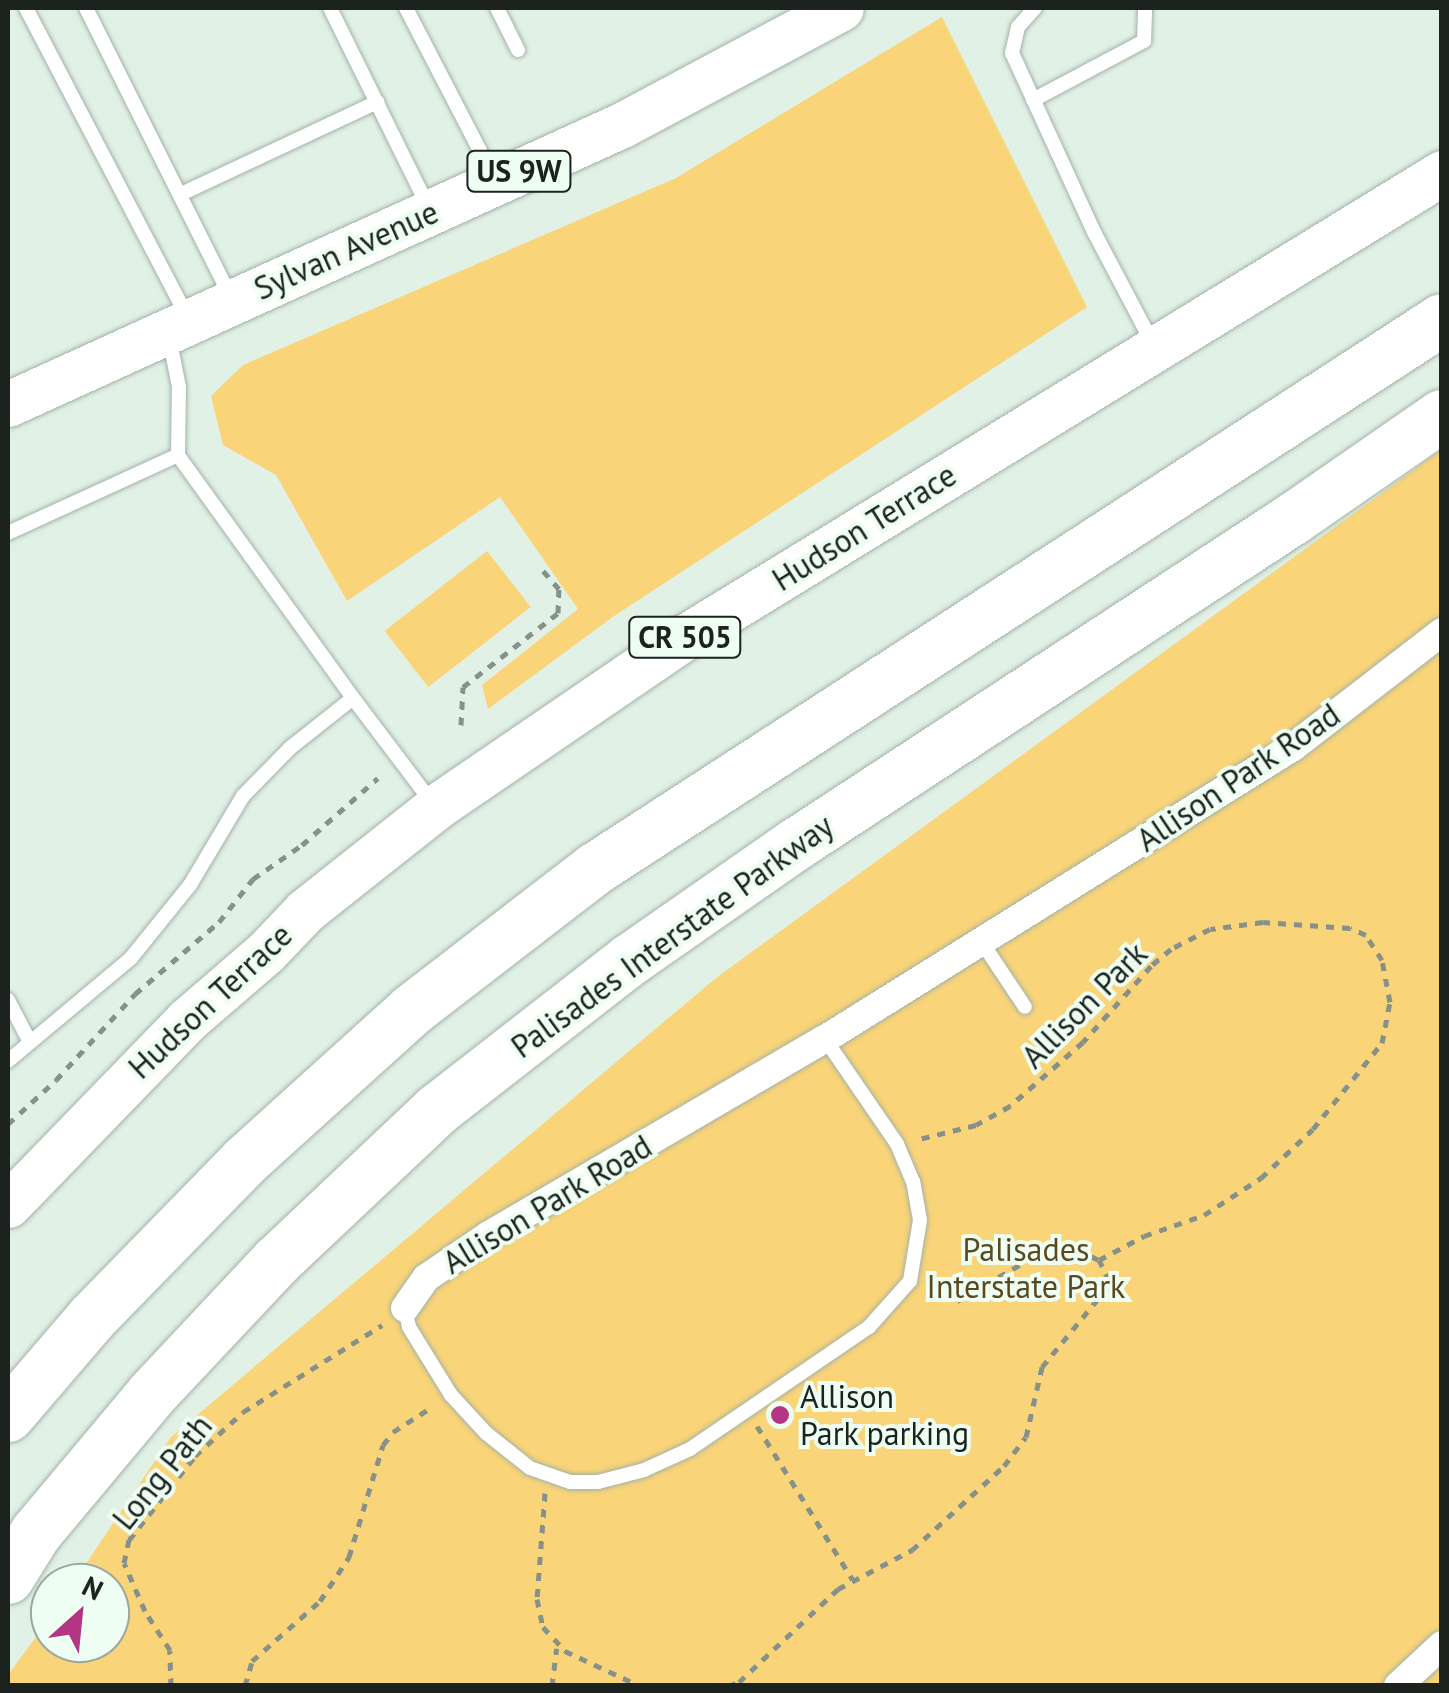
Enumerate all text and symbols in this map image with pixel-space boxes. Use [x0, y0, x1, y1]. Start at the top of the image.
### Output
road number: US 9W [464, 146, 574, 196]
street label: Sylvan Avenue [248, 192, 444, 308]
street label: Hudson Terrace [765, 455, 963, 599]
road number: CR 505 [628, 612, 742, 662]
street label: Allison Park Road [1129, 695, 1347, 859]
street label: Palisades Interstate Parkway [504, 806, 840, 1066]
street label: Hudson Terrace [120, 915, 300, 1087]
street label: Allison Park [1013, 934, 1155, 1076]
street label: Allison Park Road [435, 1126, 659, 1282]
park label: Palisades Interstate Park [927, 1231, 1125, 1306]
place label: Allison Park parking [800, 1378, 970, 1453]
marker: Allison Park parking [769, 1404, 791, 1426]
street label: Long Path [104, 1407, 220, 1537]
north arrow [30, 1563, 130, 1663]
text: N [76, 1567, 110, 1608]

